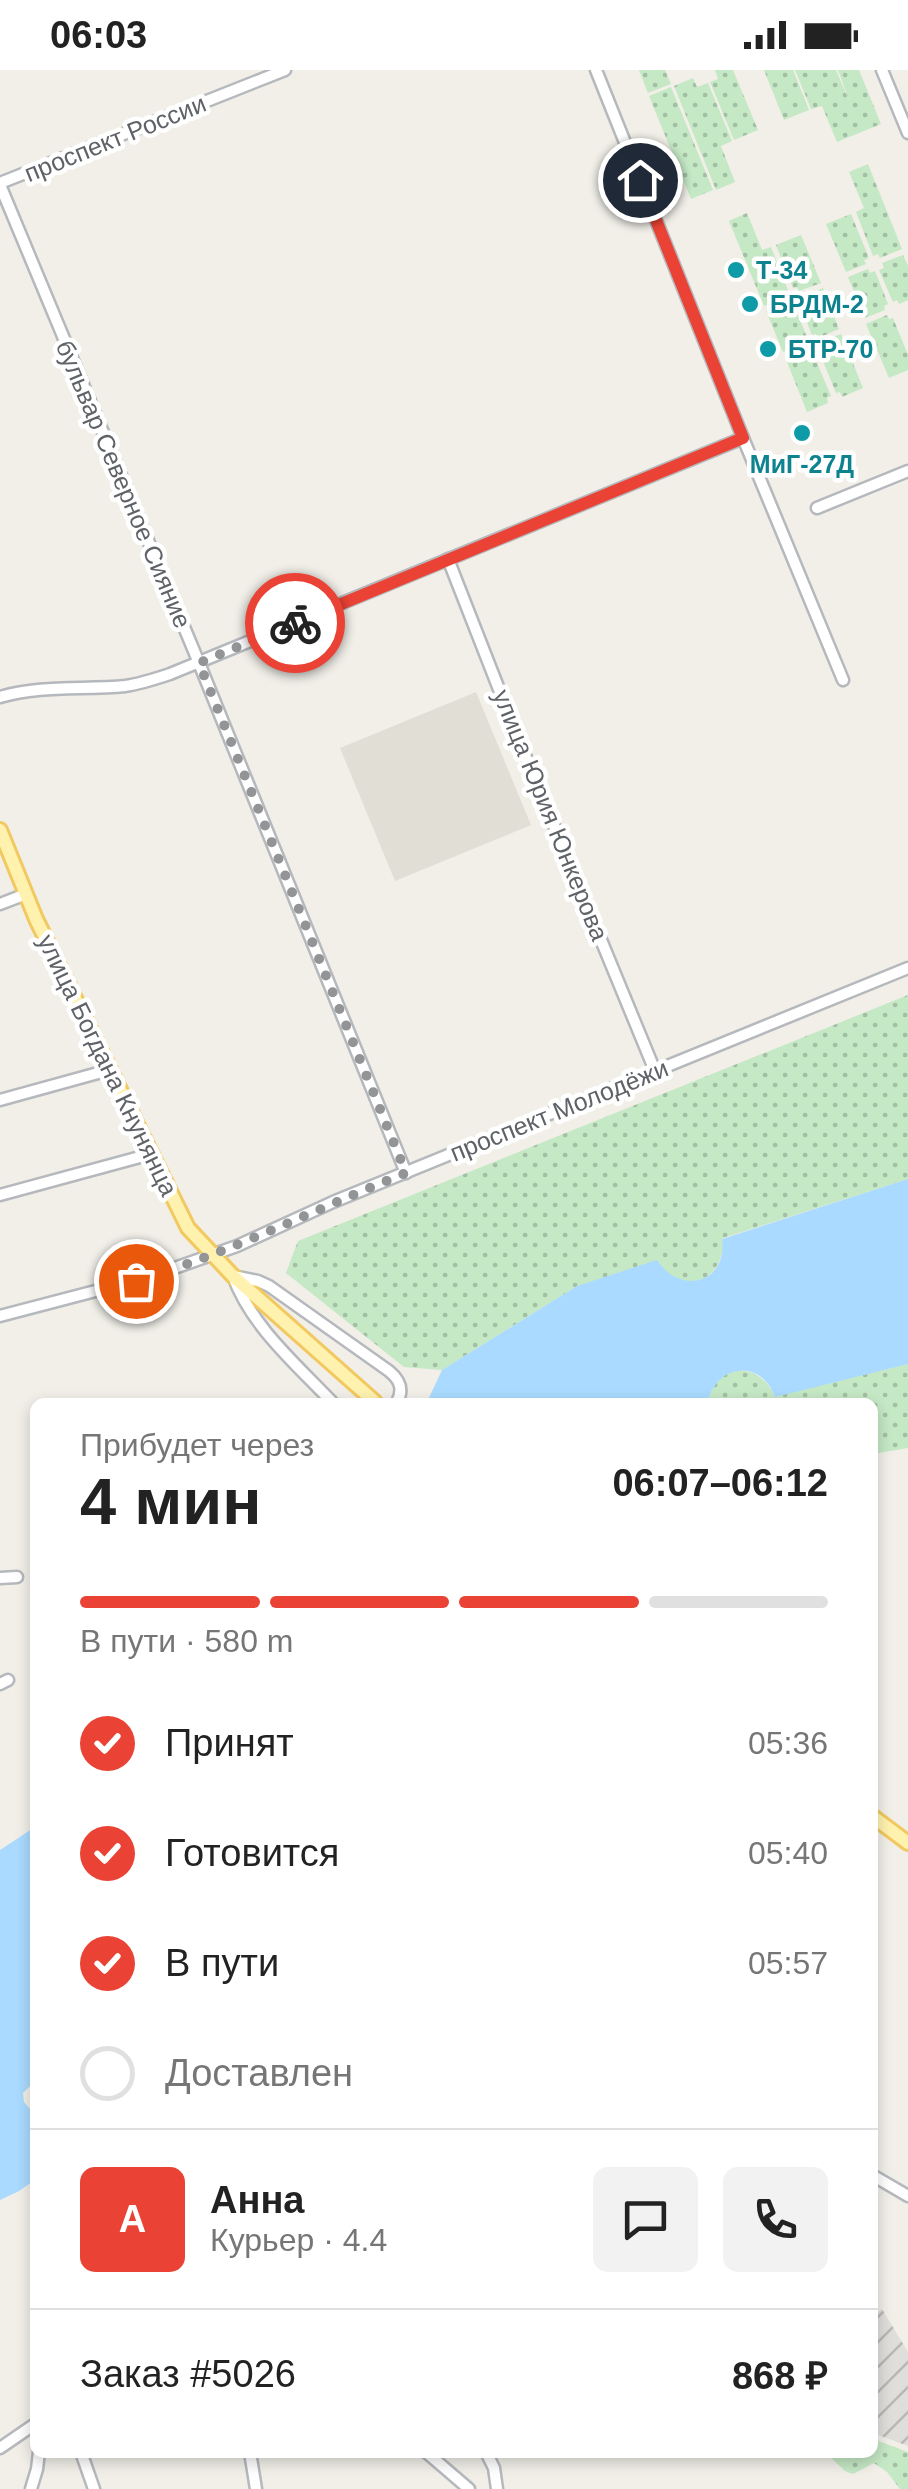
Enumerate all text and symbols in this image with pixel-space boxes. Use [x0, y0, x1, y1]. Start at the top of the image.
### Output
text: 06:03 [50, 14, 147, 56]
street label: проспект России [20, 89, 210, 187]
pin [598, 138, 683, 223]
icon: home [613, 153, 668, 208]
place label: Т-34 [756, 256, 808, 284]
marker: Т-34 [725, 259, 747, 281]
place label: БРДМ-2 [770, 290, 864, 318]
marker: БРДМ-2 [739, 293, 761, 315]
place label: БТР-70 [788, 335, 873, 363]
street label: бульвар Северное Сияние [51, 336, 197, 632]
marker: БТР-70 [757, 338, 779, 360]
marker: МиГ-27Д [791, 422, 813, 444]
place label: МиГ-27Д [750, 450, 854, 478]
courier [245, 573, 345, 673]
icon: bike [268, 596, 323, 651]
street label: улица Юрия Юнкерова [488, 685, 614, 945]
street label: улица Богдана Кнунянца [32, 930, 184, 1200]
street label: проспект Молодёжи [446, 1053, 672, 1167]
pin [94, 1239, 179, 1324]
icon: bag [109, 1254, 164, 1309]
text: Прибудет через [80, 1427, 314, 1463]
text: 06:07–06:12 [612, 1462, 828, 1504]
text: 4 мин [80, 1465, 262, 1538]
text: В пути · 580 m [80, 1623, 293, 1659]
icon: check [80, 1716, 135, 1771]
text: Принят [165, 1722, 294, 1764]
text: 05:36 [748, 1725, 828, 1761]
icon: check [80, 1826, 135, 1881]
text: Готовится [165, 1832, 339, 1874]
text: 05:40 [748, 1835, 828, 1871]
icon: check [80, 1936, 135, 1991]
text: В пути [165, 1942, 279, 1984]
text: 05:57 [748, 1945, 828, 1981]
text: Доставлен [165, 2052, 353, 2094]
button: chat [593, 2167, 698, 2272]
button: phone [723, 2167, 828, 2272]
text: Анна [210, 2179, 304, 2221]
text: А [119, 2198, 146, 2240]
text: Курьер · 4.4 [210, 2222, 387, 2258]
text: Заказ #5026 [80, 2353, 296, 2395]
text: 868 ₽ [732, 2355, 828, 2397]

